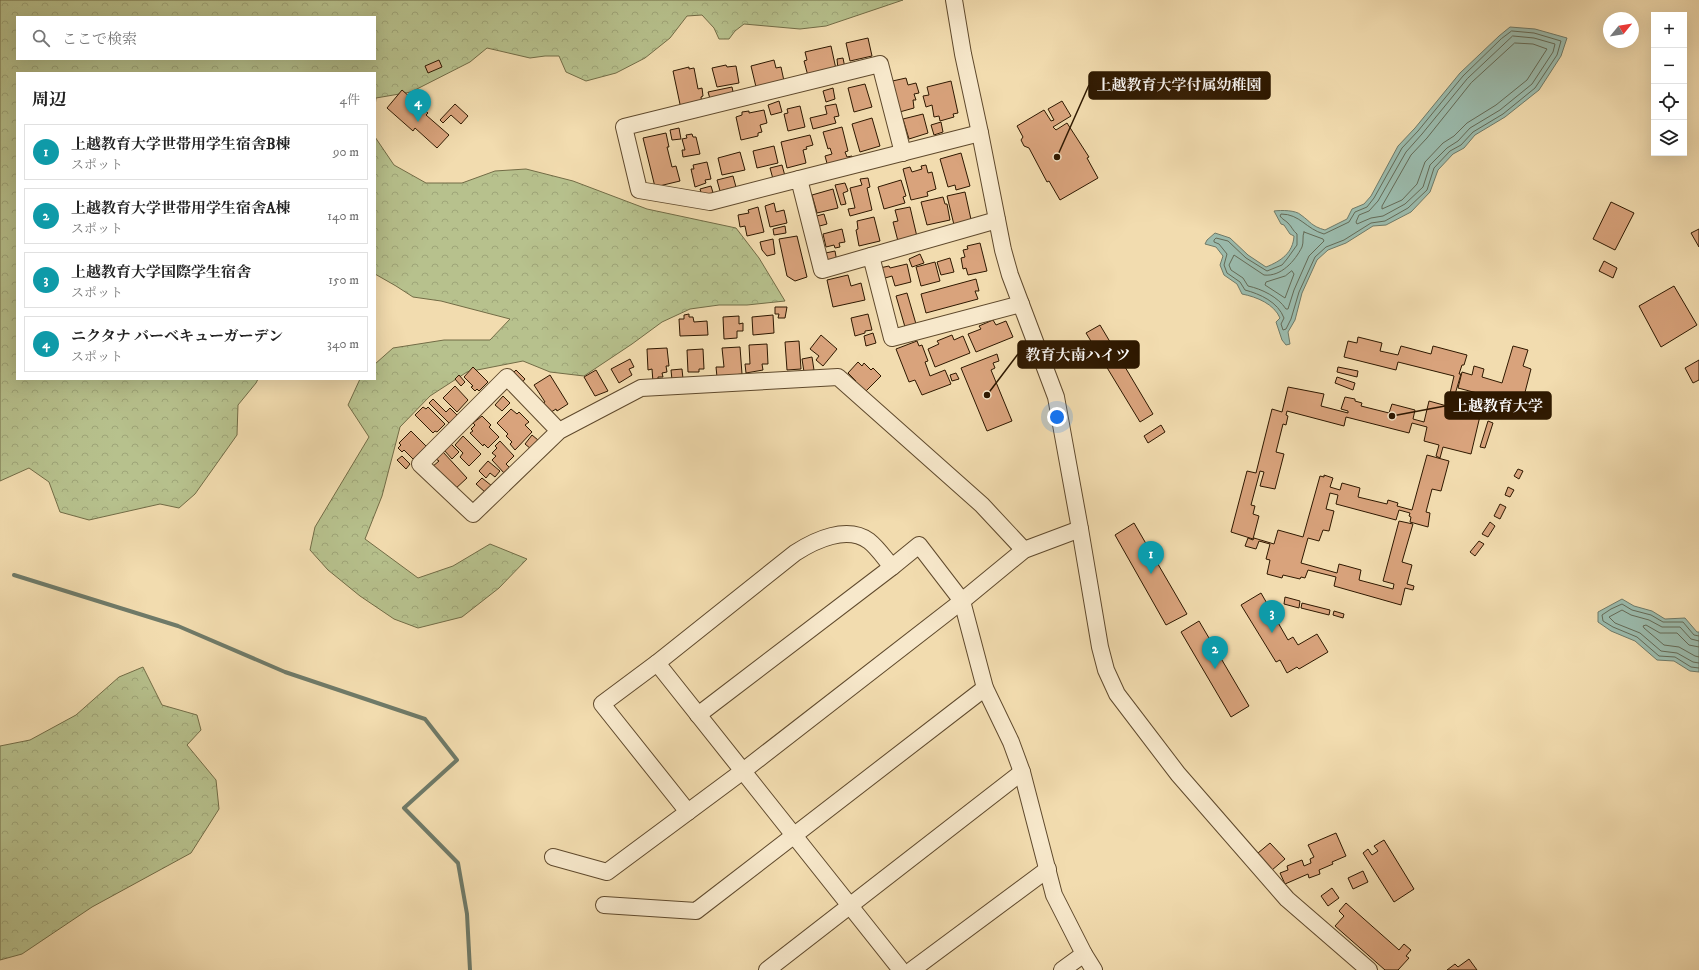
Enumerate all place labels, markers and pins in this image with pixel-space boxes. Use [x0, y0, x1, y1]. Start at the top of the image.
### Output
callout: 上越教育大学付属幼稚園 [1089, 72, 1270, 99]
pin: 4 [405, 89, 431, 122]
callout: 教育大南ハイツ [1018, 341, 1139, 368]
callout: 上越教育大学 [1445, 392, 1551, 419]
pin: 1 [1138, 541, 1164, 574]
pin: 3 [1259, 600, 1285, 633]
pin: 2 [1202, 636, 1228, 669]

